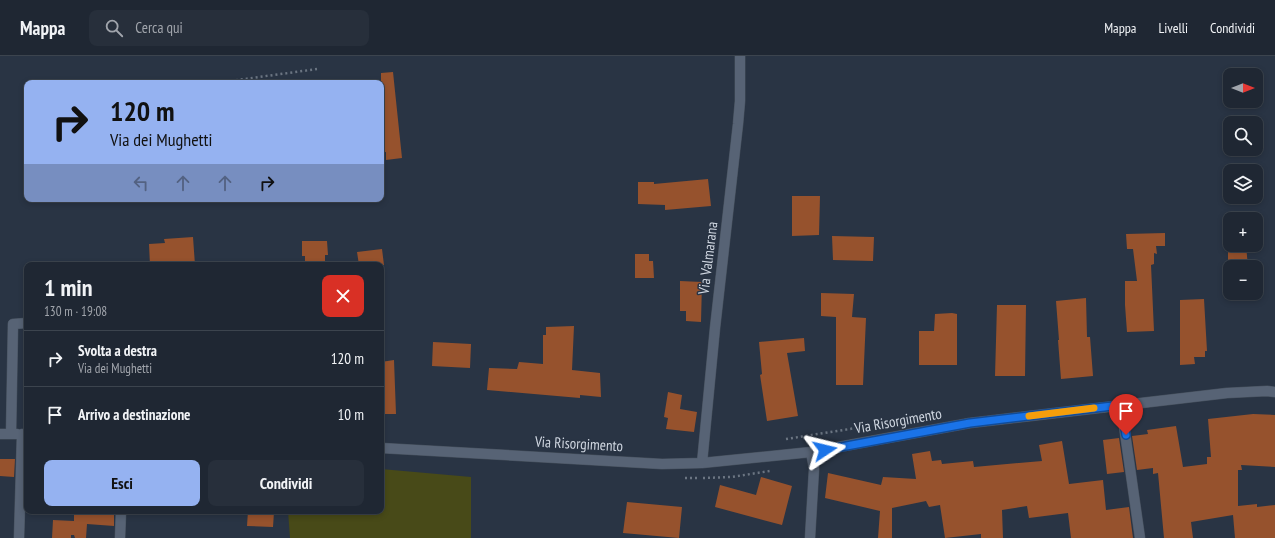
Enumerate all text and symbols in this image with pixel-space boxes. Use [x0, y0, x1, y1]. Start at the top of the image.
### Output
search box [89, 10, 369, 46]
text: Mappa [20, 16, 65, 40]
icon: search [103, 17, 125, 39]
text: Cerca qui [135, 18, 183, 37]
text: Mappa [1104, 19, 1136, 37]
text: Livelli [1158, 19, 1188, 37]
text: Condividi [1210, 19, 1255, 37]
north arrow [1223, 68, 1263, 108]
map controls [1223, 68, 1263, 300]
text: 120 m [110, 92, 174, 129]
icon: right [44, 96, 96, 148]
button: search [1223, 116, 1263, 156]
text: Via dei Mughetti [110, 128, 212, 151]
button: layers [1223, 164, 1263, 204]
icon: left [130, 172, 152, 194]
icon: ahead [172, 172, 194, 194]
icon: ahead [214, 172, 236, 194]
icon: right [256, 172, 278, 194]
button: + [1223, 212, 1263, 252]
street label: Via Valmarana [693, 220, 721, 296]
button: − [1223, 260, 1263, 300]
text: 1 min [44, 272, 92, 303]
button: close [322, 275, 364, 317]
text: 130 m · 19:08 [44, 303, 107, 320]
text: Svolta a destra [78, 341, 157, 360]
icon: right [44, 348, 66, 370]
text: 120 m [331, 349, 364, 368]
text: Via dei Mughetti [78, 360, 152, 377]
pin [1109, 394, 1143, 435]
icon: arrive [1115, 400, 1137, 422]
street label: Via Risorgimento [852, 403, 943, 438]
icon: arrive [44, 404, 66, 426]
text: Arrivo a destinazione [78, 405, 191, 424]
text: 10 m [338, 405, 364, 424]
position arrow [804, 429, 846, 471]
street label: Via Risorgimento [533, 432, 624, 455]
button: Esci [44, 460, 200, 506]
button: Condividi [208, 460, 364, 506]

